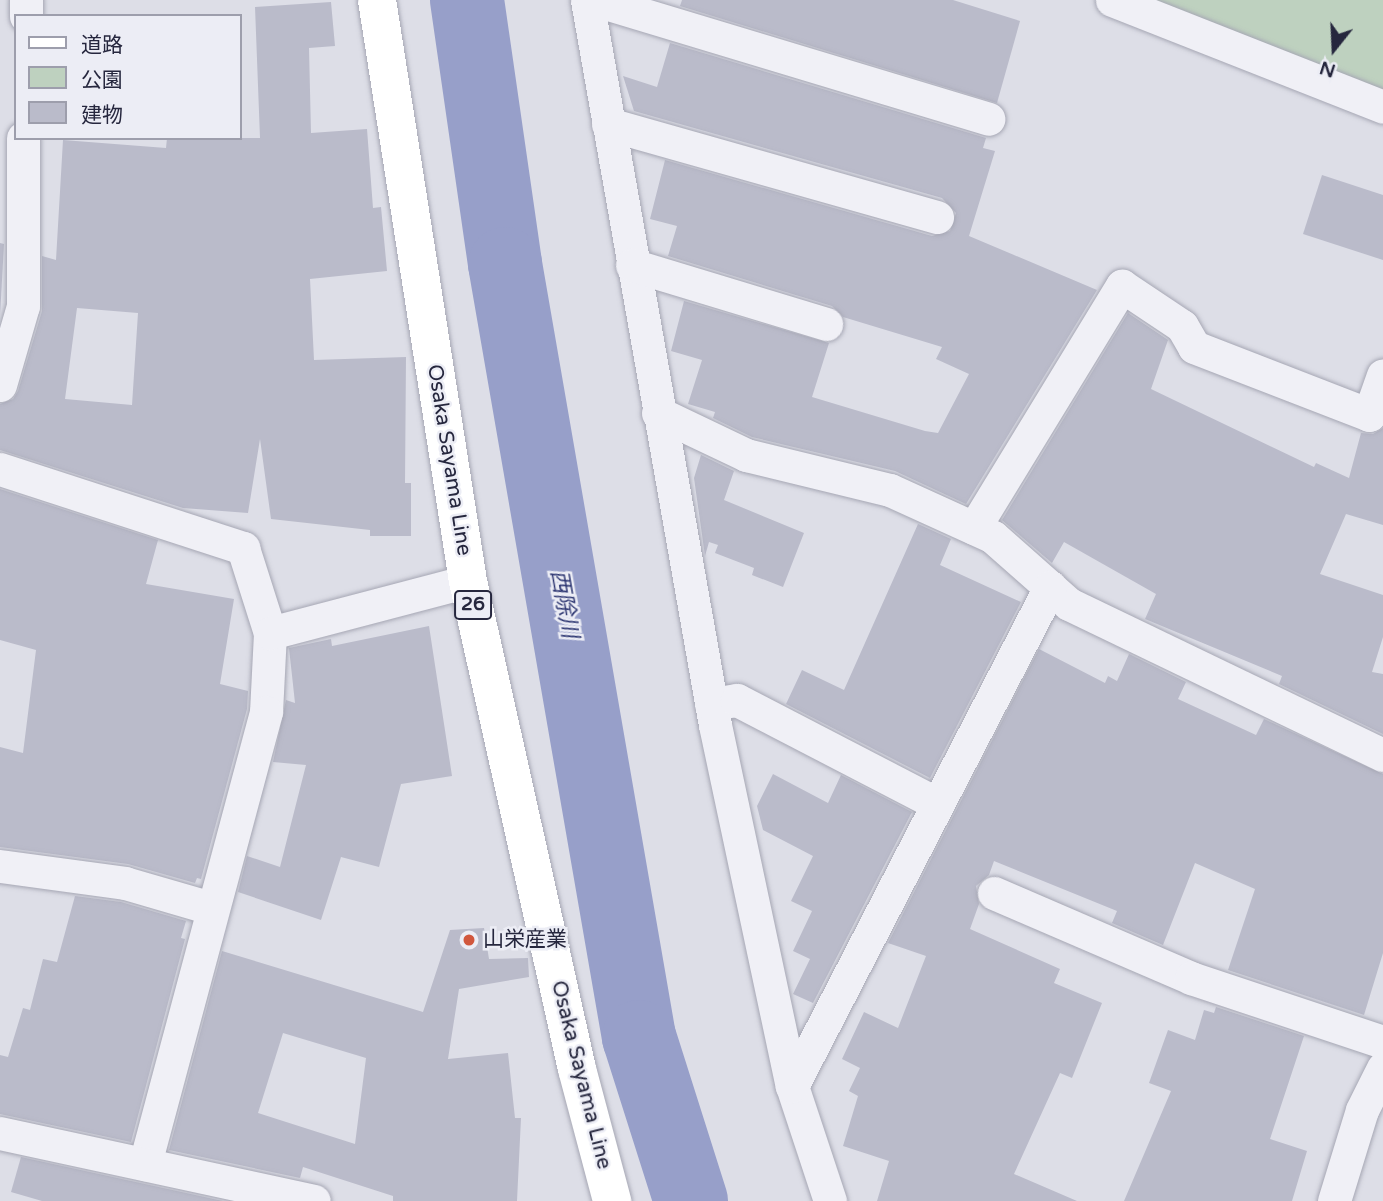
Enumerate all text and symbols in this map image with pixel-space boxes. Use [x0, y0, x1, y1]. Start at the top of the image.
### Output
legend [14, 14, 242, 140]
north arrow [1299, 14, 1369, 84]
text: 道路 [81, 33, 123, 58]
text: N [1317, 56, 1338, 82]
text: 公園 [81, 68, 123, 93]
text: 建物 [81, 103, 123, 128]
street label: Osaka Sayama Line [421, 363, 477, 557]
water label: 西除川 [544, 568, 584, 640]
road number: 26 [454, 590, 492, 620]
place label: 山栄産業 [483, 927, 567, 953]
marker: 山栄産業 [461, 932, 477, 948]
street label: Osaka Sayama Line [545, 978, 617, 1172]

